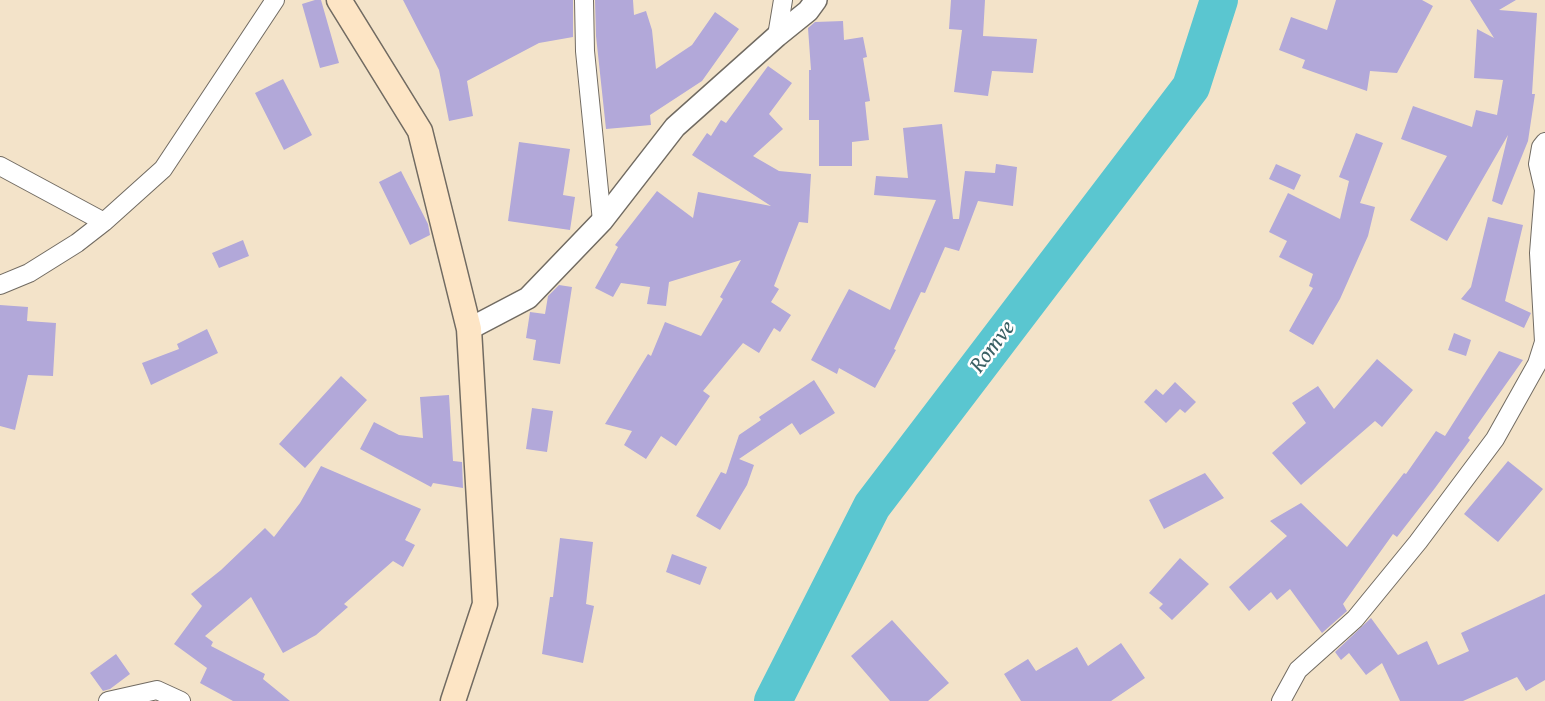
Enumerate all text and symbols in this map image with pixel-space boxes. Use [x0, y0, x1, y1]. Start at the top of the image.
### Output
water label: Romve [964, 315, 1022, 379]

